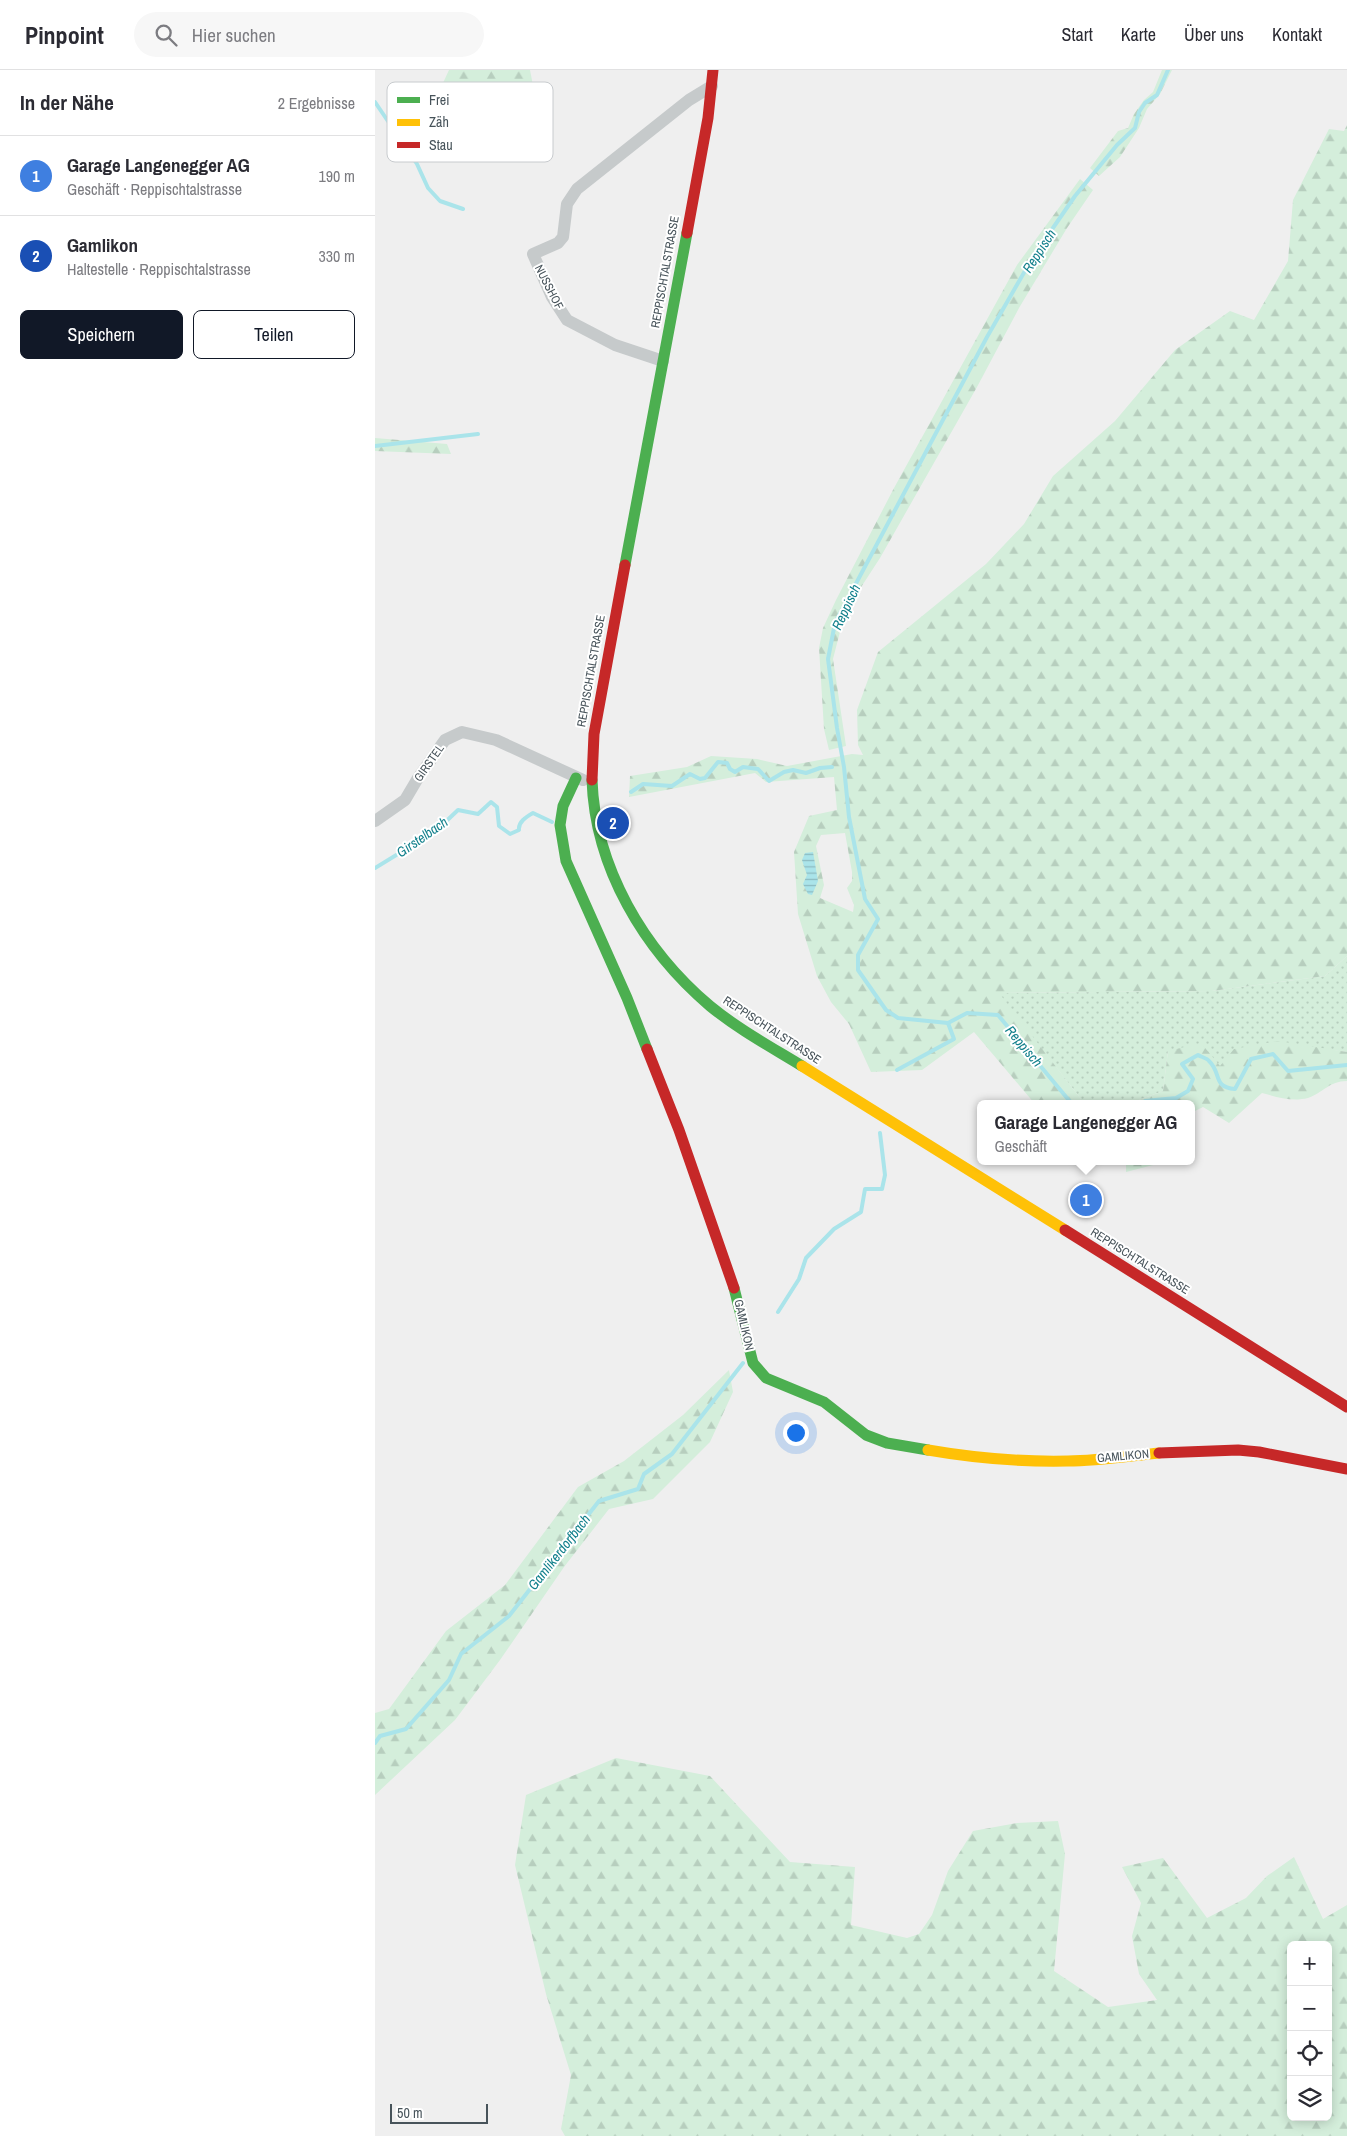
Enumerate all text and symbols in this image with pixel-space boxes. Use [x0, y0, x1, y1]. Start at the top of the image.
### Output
search box [134, 12, 484, 57]
text: Pinpoint [25, 19, 104, 51]
icon: search [152, 21, 180, 49]
text: Hier suchen [192, 22, 276, 48]
text: Start [1062, 22, 1093, 47]
text: Karte [1121, 22, 1156, 47]
text: Über uns [1184, 22, 1244, 47]
text: Kontakt [1272, 22, 1322, 47]
legend [387, 82, 553, 162]
text: In der Nähe [20, 88, 114, 117]
text: Frei [429, 91, 449, 109]
text: 2 Ergebnisse [278, 92, 355, 114]
text: Zäh [429, 113, 449, 131]
text: Stau [429, 136, 453, 154]
text: Garage Langenegger AG [67, 152, 250, 178]
text: 1 [32, 165, 40, 187]
text: 190 m [319, 165, 355, 187]
text: Geschäft · Reppischtalstrasse [67, 178, 242, 200]
street label: REPPISCHTALSTRASSE [647, 215, 683, 329]
water label: Reppisch [1018, 226, 1060, 276]
text: Gamlikon [67, 232, 138, 258]
text: 2 [32, 245, 40, 267]
text: 330 m [319, 245, 355, 267]
text: Haltestelle · Reppischtalstrasse [67, 258, 251, 280]
street label: NUSSHOF [531, 262, 567, 312]
button: Speichern [20, 310, 183, 359]
button: Teilen [193, 310, 355, 359]
water label: Reppisch [828, 581, 864, 633]
street label: REPPISCHTALSTRASSE [573, 614, 609, 728]
street label: GIRSTEL [410, 741, 448, 785]
pin: 2 [597, 804, 629, 842]
water label: Girstelbach [393, 813, 451, 861]
street label: REPPISCHTALSTRASSE [720, 992, 824, 1068]
water label: Reppisch [1002, 1022, 1046, 1070]
popup [977, 1100, 1195, 1165]
text: Garage Langenegger AG [995, 1109, 1178, 1135]
text: Geschäft [995, 1135, 1047, 1157]
pin: 1 [1070, 1181, 1102, 1219]
street label: REPPISCHTALSTRASSE [1088, 1224, 1192, 1298]
street label: GAMLIKON [730, 1298, 758, 1352]
your location [783, 1420, 809, 1446]
street label: GAMLIKON [1096, 1446, 1150, 1466]
water label: Gamlikerdorfbach [524, 1511, 594, 1593]
map controls [1287, 1941, 1332, 2121]
button: + [1287, 1941, 1332, 1986]
button: − [1287, 1986, 1332, 2031]
button: locate [1287, 2031, 1332, 2076]
button: layers [1287, 2076, 1332, 2121]
scale bar [390, 2101, 487, 2124]
text: 50 m [397, 2104, 423, 2122]

